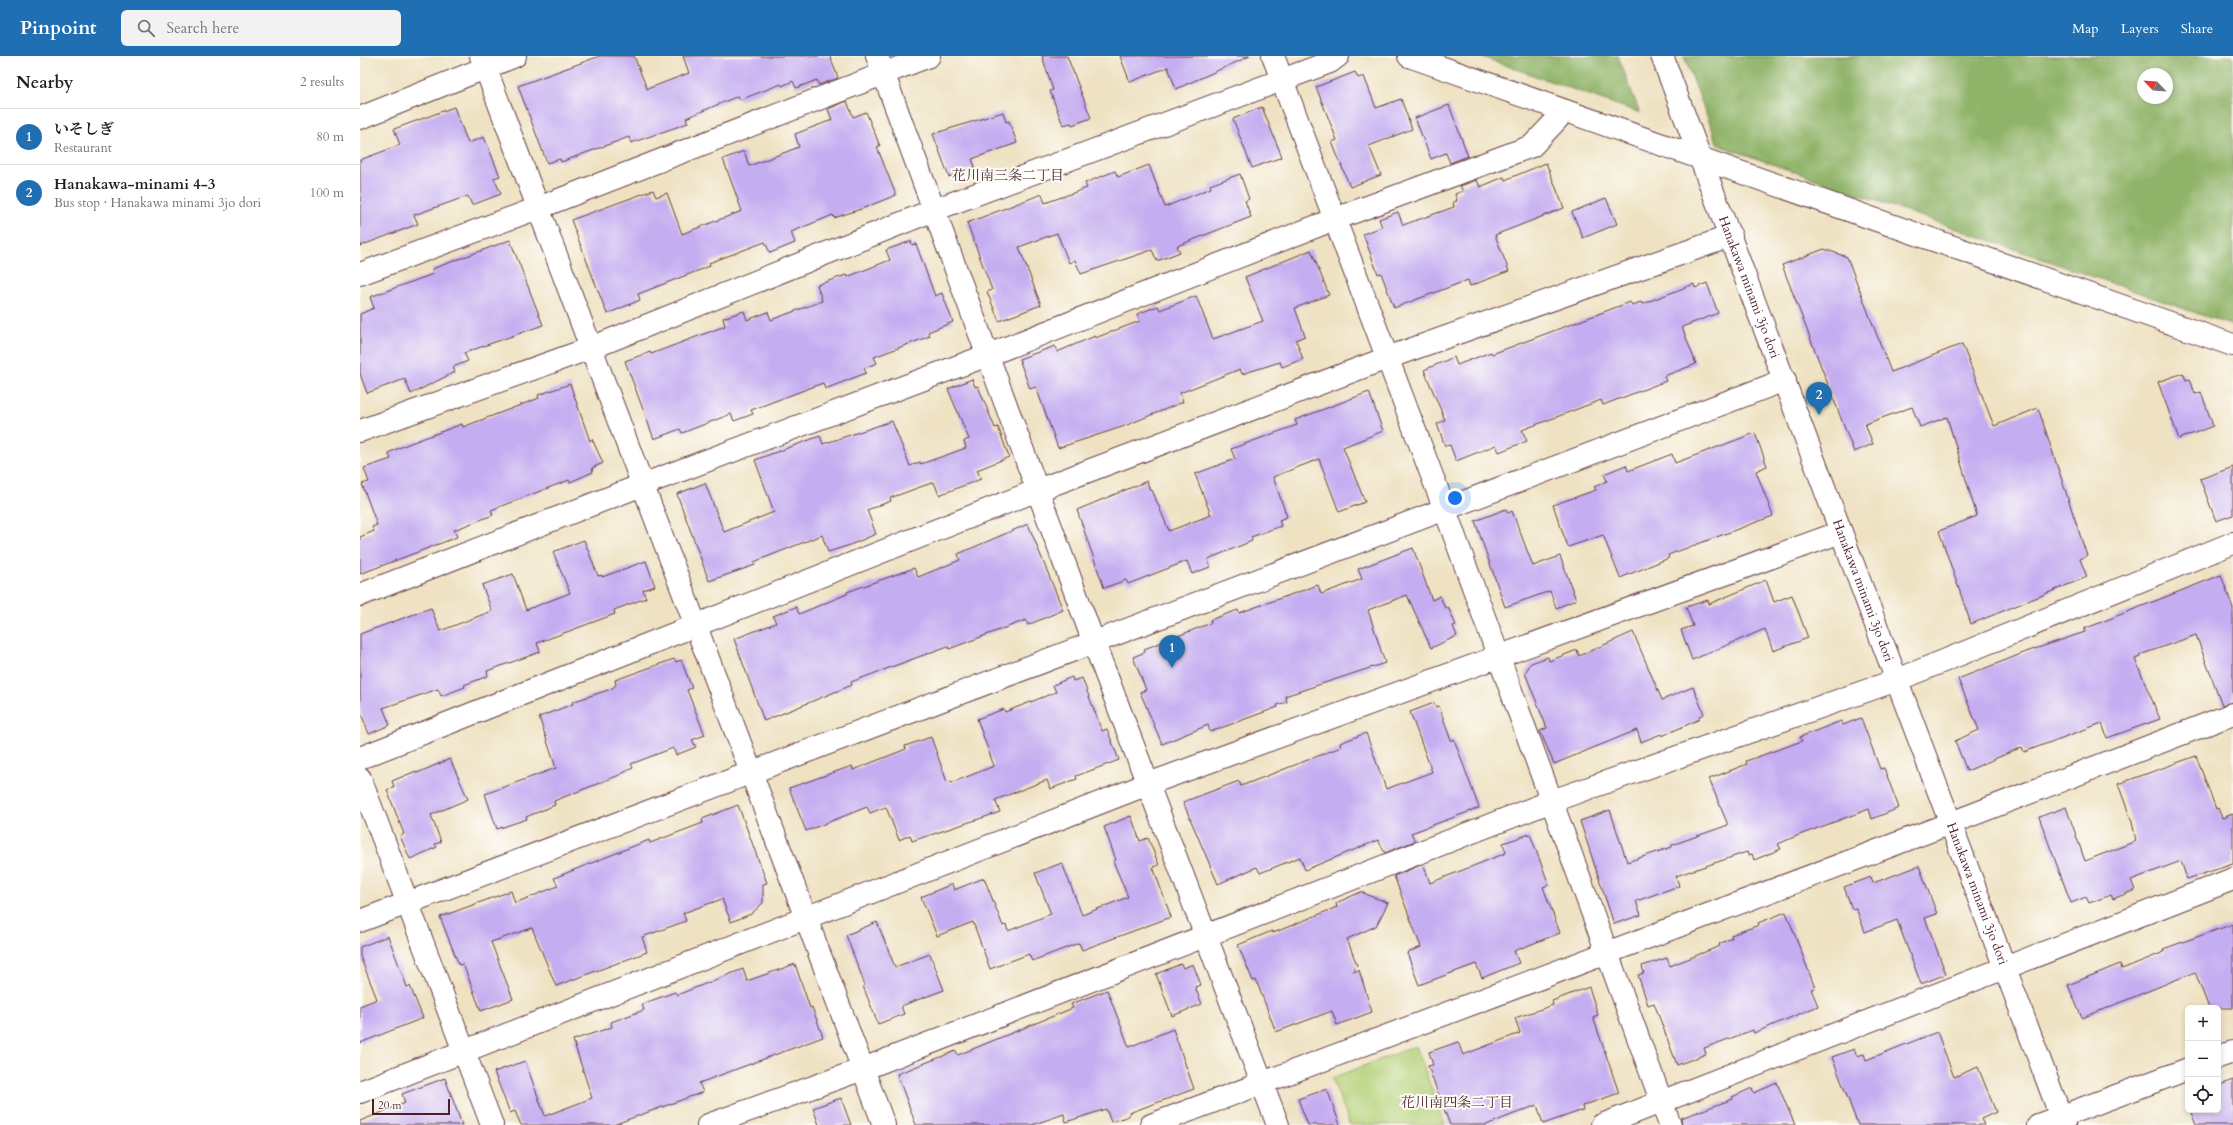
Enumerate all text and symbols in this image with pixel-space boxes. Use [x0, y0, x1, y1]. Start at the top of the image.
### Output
search box [121, 10, 401, 46]
text: Pinpoint [20, 15, 97, 41]
icon: search [135, 17, 157, 39]
text: Search here [167, 18, 239, 38]
text: Map [2072, 19, 2099, 38]
text: Layers [2121, 19, 2159, 38]
text: Share [2181, 19, 2213, 38]
north arrow [2137, 68, 2173, 104]
text: Nearby [16, 71, 73, 94]
text: 2 results [300, 73, 344, 91]
text: いそしぎ [54, 119, 114, 139]
text: 1 [26, 128, 32, 146]
text: 80 m [316, 128, 344, 146]
text: Restaurant [54, 139, 112, 157]
district label: 花川南三条二丁目 [952, 166, 1064, 185]
text: Hanakawa-minami 4-3 [54, 174, 215, 194]
text: 2 [26, 184, 32, 202]
text: 100 m [310, 184, 344, 202]
text: Bus stop · Hanakawa minami 3jo dori [54, 194, 261, 212]
street label: Hanakawa minami 3jo dori [1714, 213, 1784, 361]
pin: 2 [1806, 382, 1832, 415]
your location [1445, 488, 1465, 508]
street label: Hanakawa minami 3jo dori [1828, 517, 1898, 664]
pin: 1 [1159, 635, 1185, 668]
street label: Hanakawa minami 3jo dori [1942, 820, 2012, 968]
map controls [2185, 1005, 2221, 1113]
button: + [2185, 1005, 2221, 1041]
button: − [2185, 1041, 2221, 1077]
button: locate [2185, 1077, 2221, 1113]
district label: 花川南四条二丁目 [1401, 1093, 1513, 1112]
scale bar [372, 1097, 450, 1116]
text: 20 m [378, 1098, 402, 1113]

